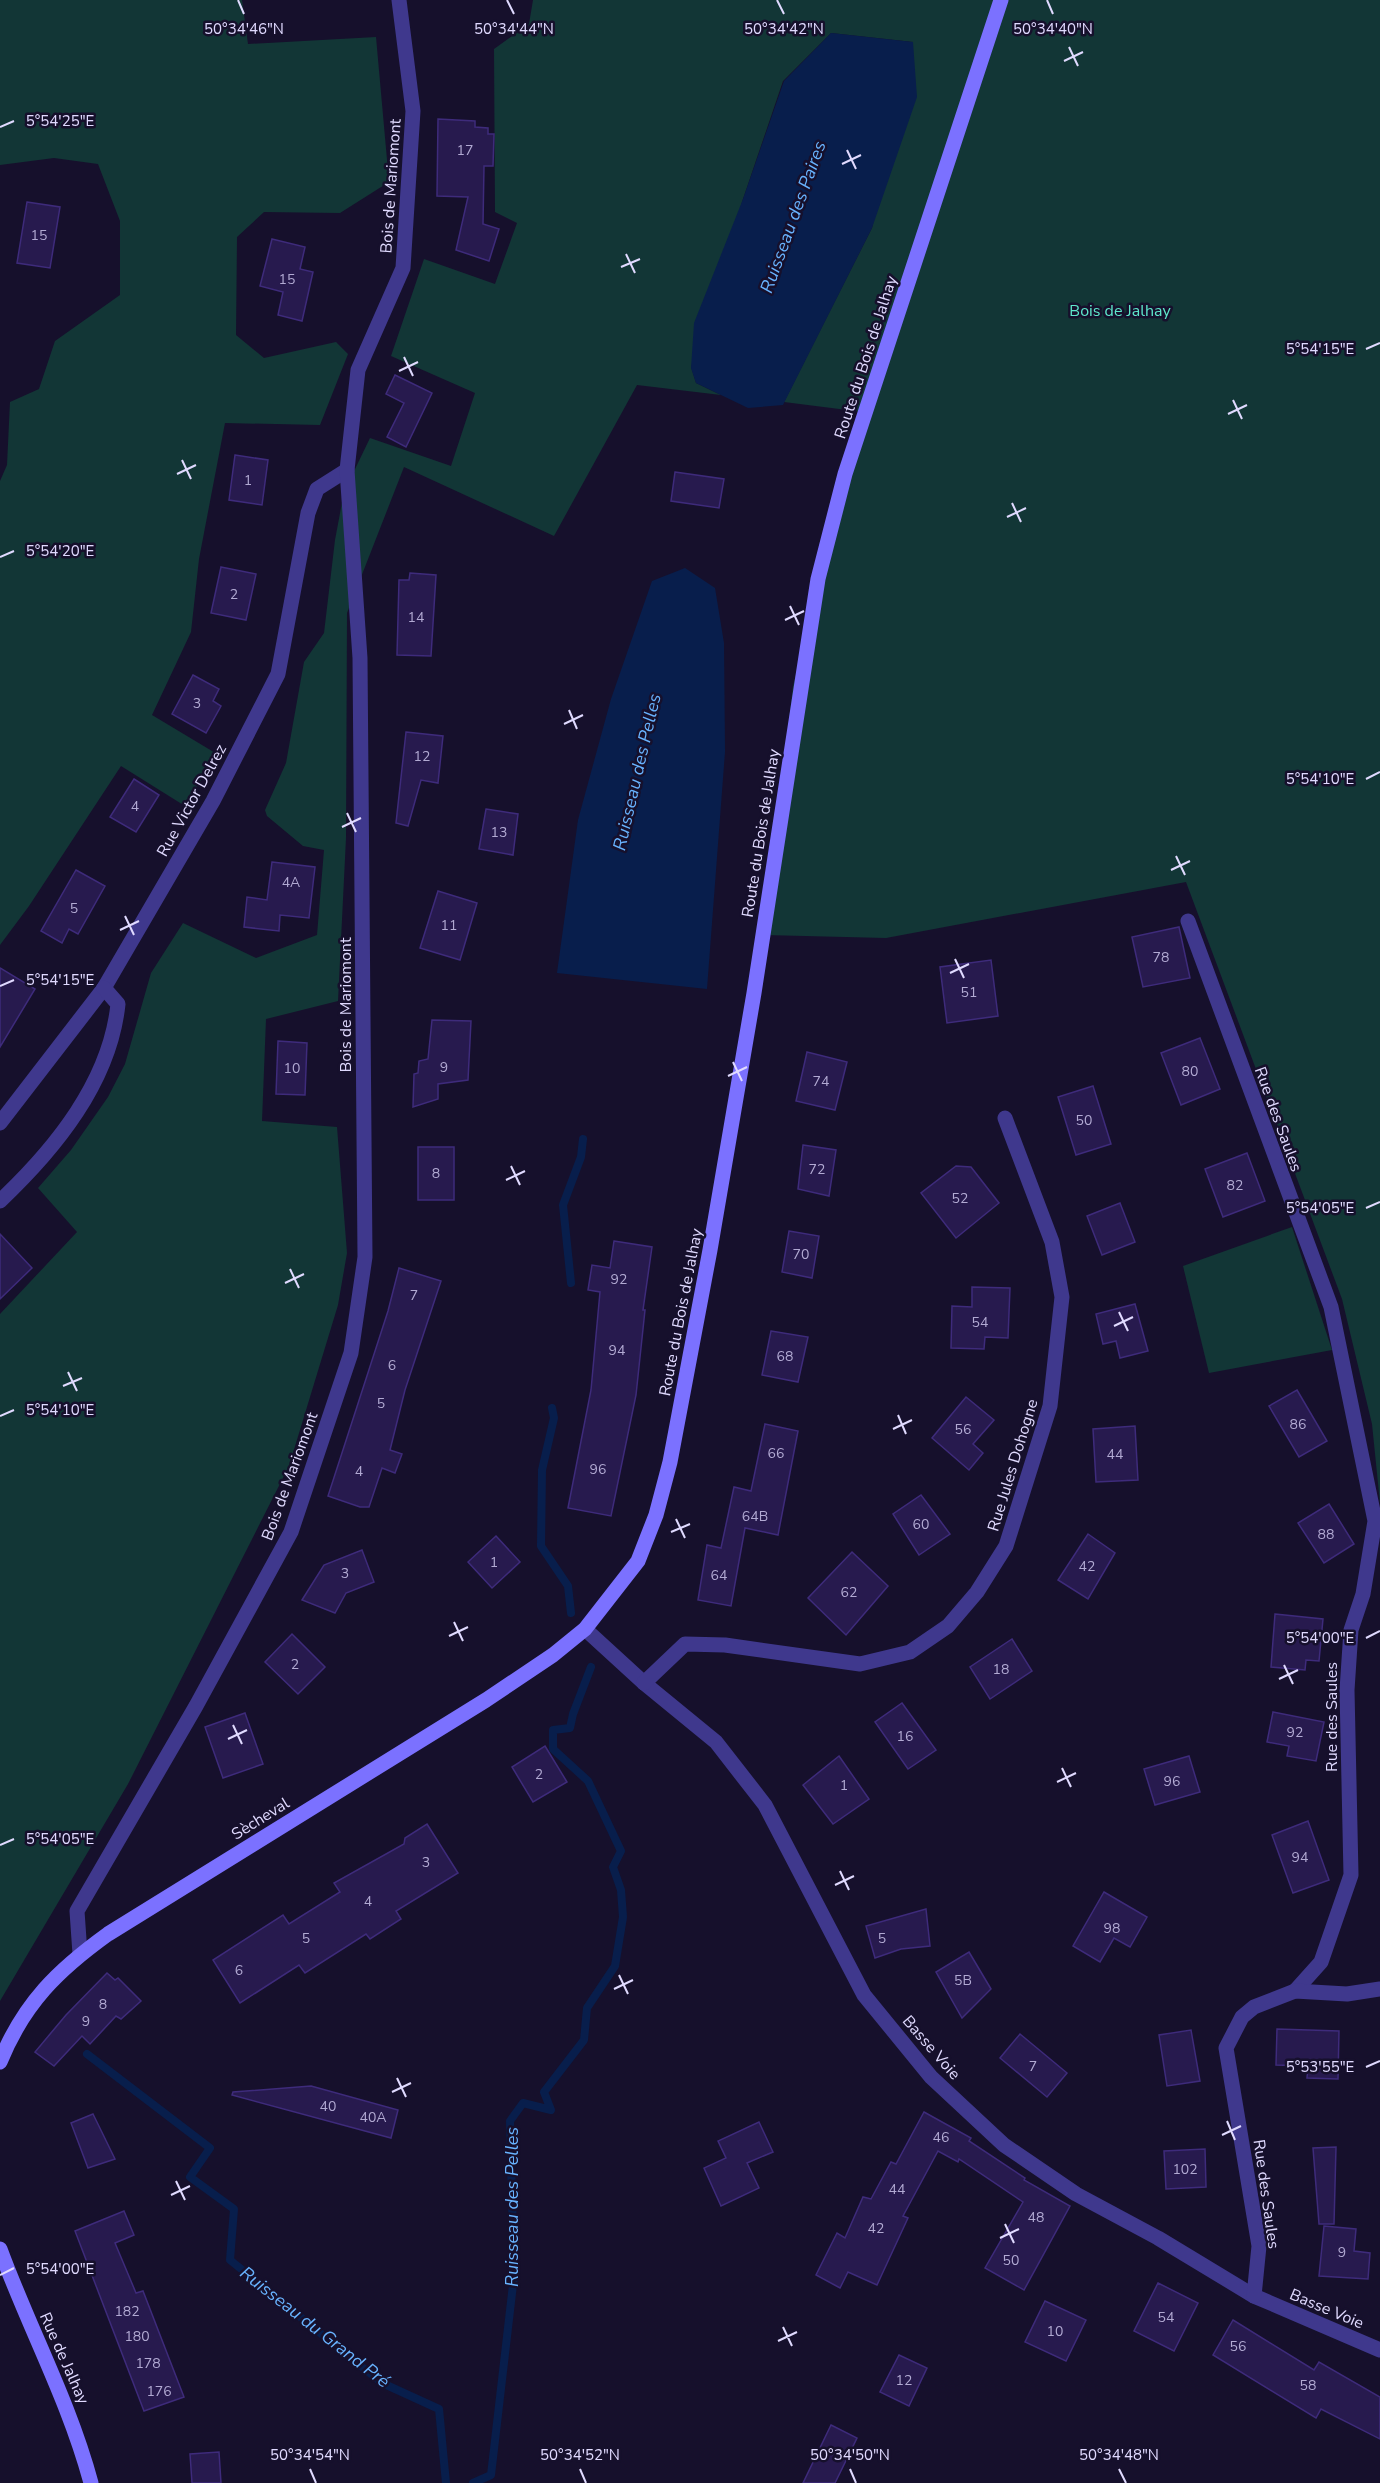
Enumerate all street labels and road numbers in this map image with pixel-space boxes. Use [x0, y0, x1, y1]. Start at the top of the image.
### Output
street label: Bois de Mariomont [375, 118, 407, 254]
street label: Route du Bois de Jalhay [829, 272, 903, 442]
street label: Rue Victor Delrez [152, 740, 232, 861]
street label: Route du Bois de Jalhay [737, 747, 785, 919]
street label: Bois de Mariomont [335, 937, 357, 1072]
street label: Rue des Saules [1249, 1064, 1307, 1175]
street label: Route du Bois de Jalhay [654, 1226, 708, 1398]
street label: Rue Jules Dohogne [982, 1396, 1044, 1534]
street label: Bois de Mariomont [257, 1409, 323, 1544]
street label: Rue des Saules [1321, 1662, 1343, 1772]
street label: Sècheval [227, 1792, 294, 1845]
street label: Basse Voie [897, 2011, 965, 2085]
street label: Rue des Saules [1247, 2138, 1285, 2250]
street label: Basse Voie [1286, 2283, 1367, 2334]
street label: Rue de Jalhay [34, 2309, 94, 2409]

